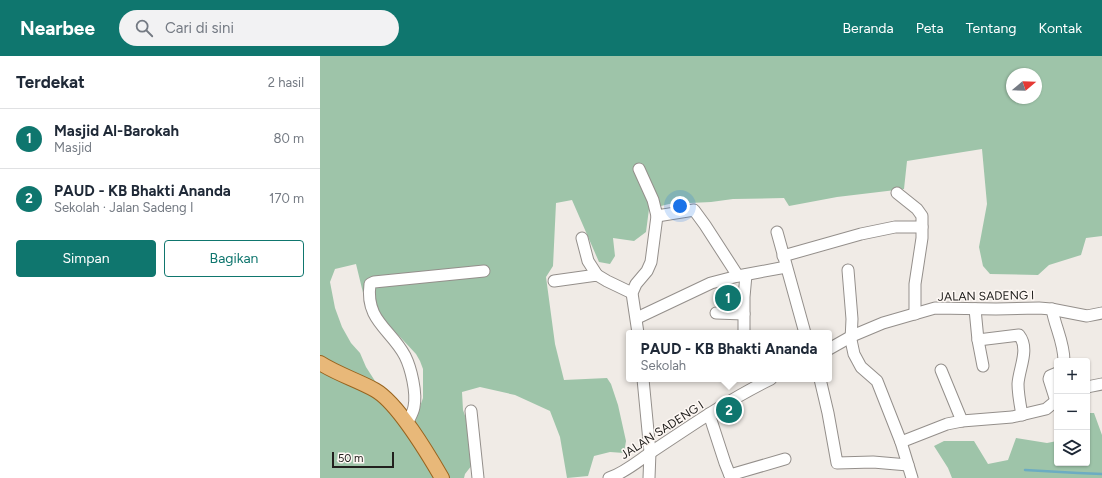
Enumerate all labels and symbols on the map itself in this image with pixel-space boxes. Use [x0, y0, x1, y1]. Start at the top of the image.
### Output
north arrow [1006, 68, 1042, 104]
your location [670, 196, 690, 216]
pin: 1 [715, 283, 741, 313]
street label: JALAN SADENG I [938, 288, 1034, 304]
pin: 2 [716, 395, 742, 425]
street label: JALAN SADENG I [618, 398, 706, 462]
scale bar [332, 450, 394, 469]

